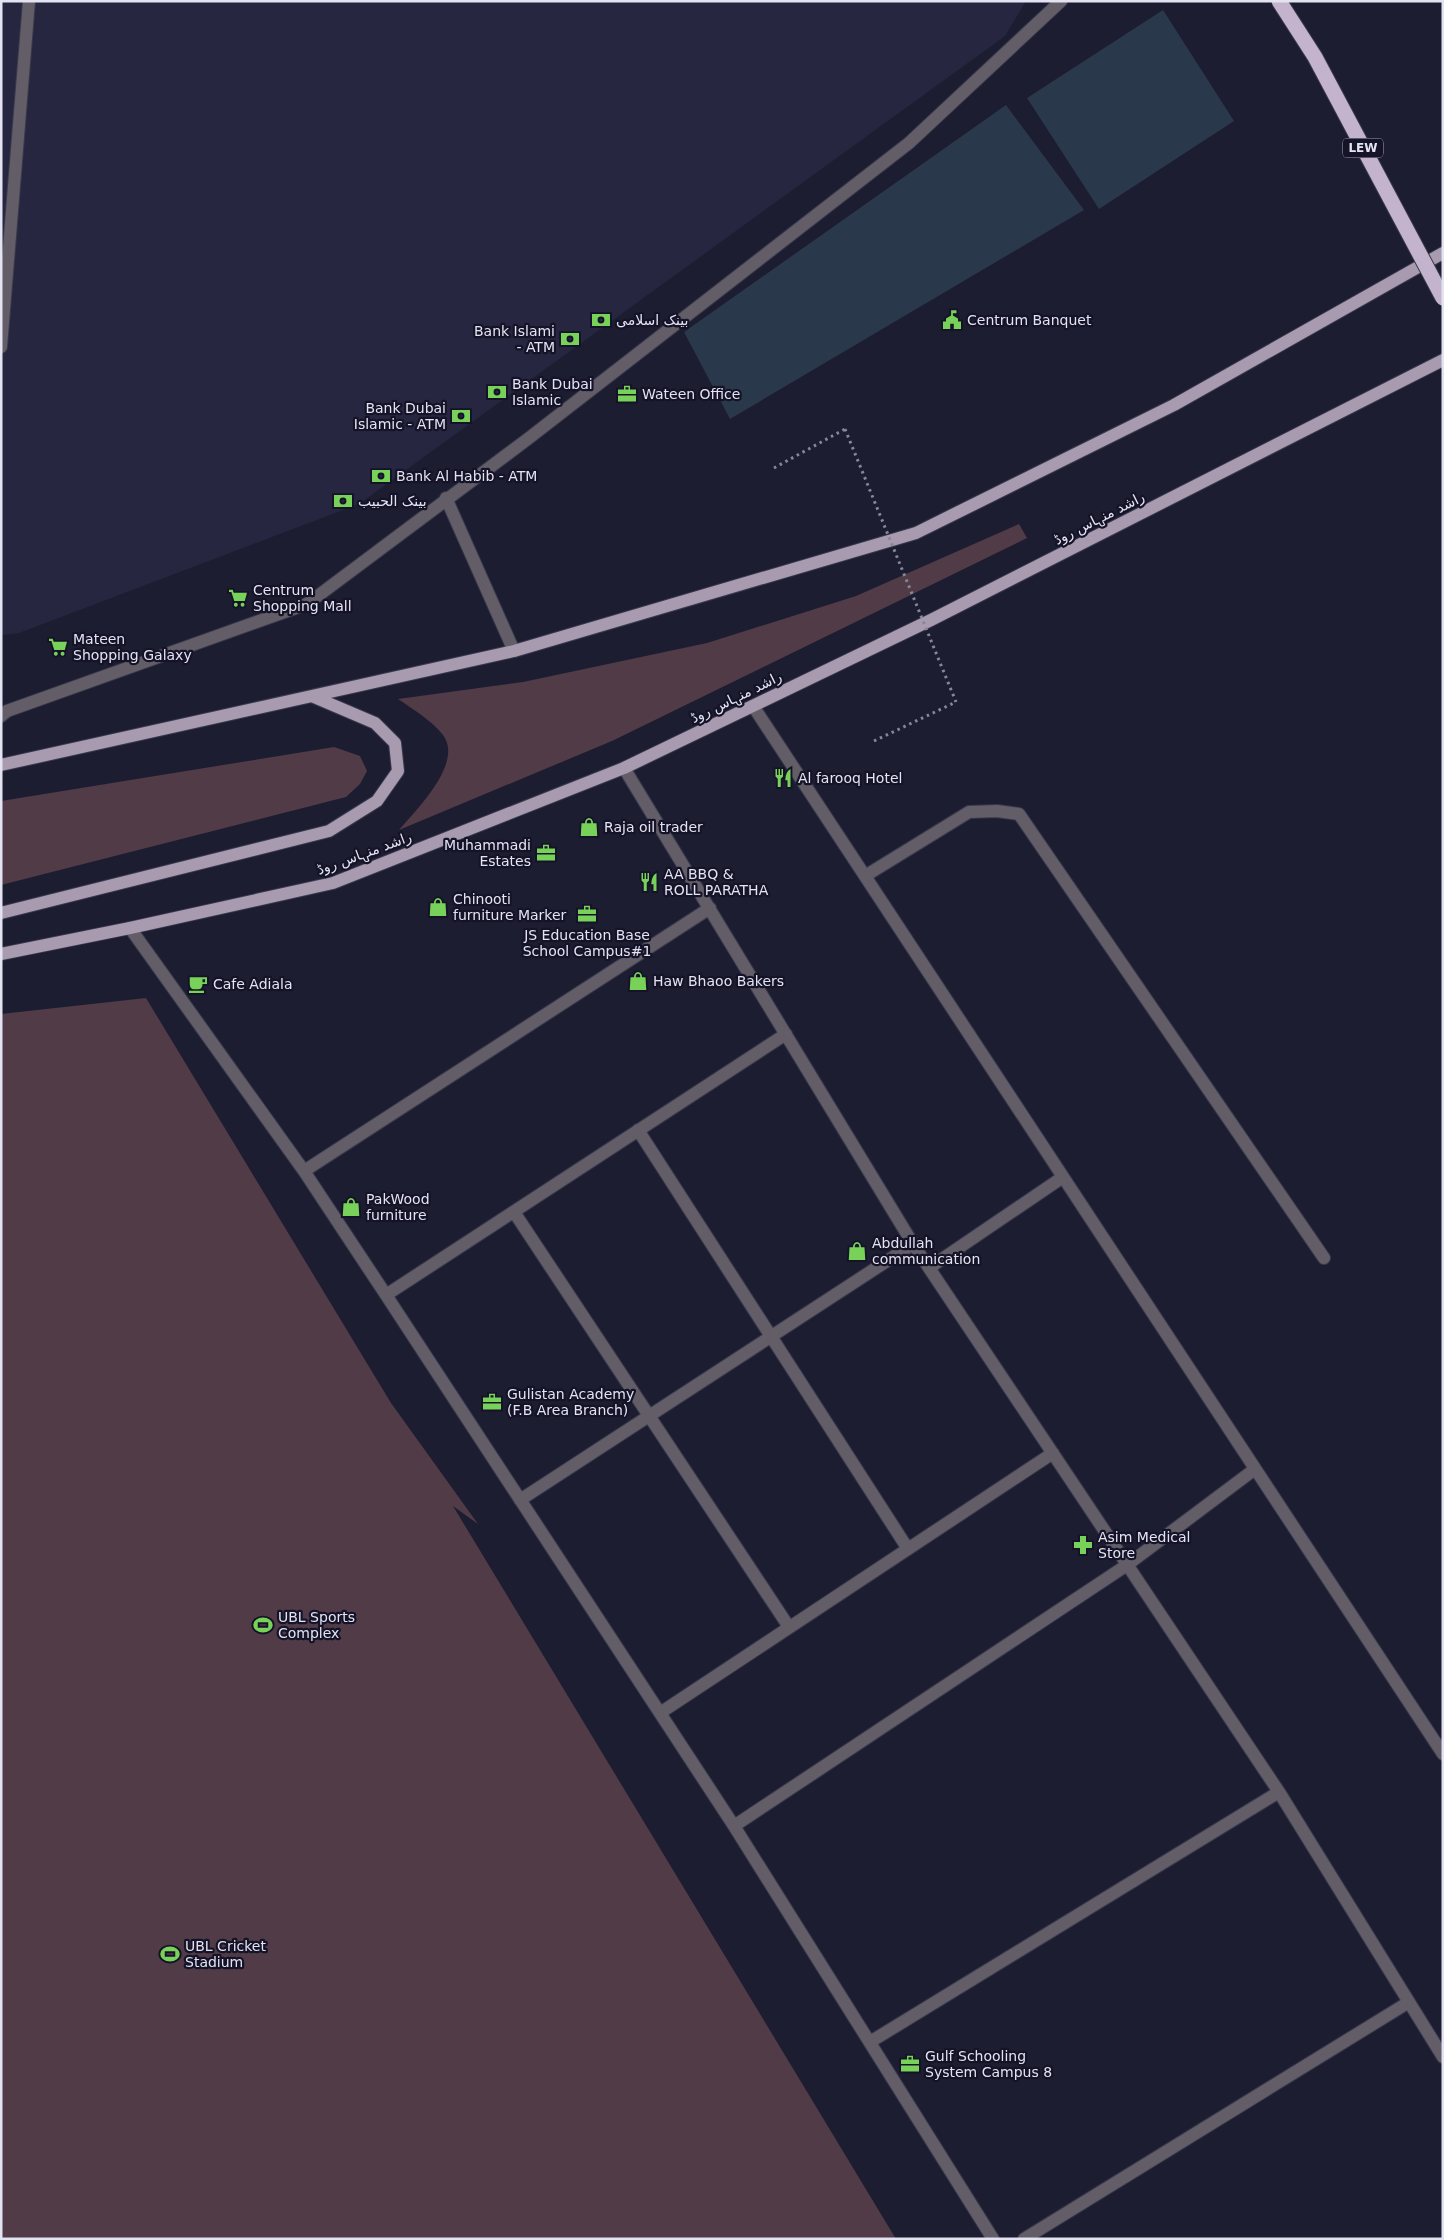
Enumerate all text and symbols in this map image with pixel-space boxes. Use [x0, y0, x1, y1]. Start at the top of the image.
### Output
road number: LEW [1343, 138, 1383, 158]
bank icon: بینک اسلامی [590, 309, 612, 331]
public building icon: Centrum Banquet [941, 309, 963, 331]
place label: بینک اسلامی [616, 312, 688, 328]
place label: Centrum Banquet [967, 312, 1092, 328]
place label: Bank Islami - ATM [474, 323, 555, 355]
bank icon: Bank Islami - ATM [559, 328, 581, 350]
place label: Bank Dubai Islamic [512, 376, 593, 408]
bank icon: Bank Dubai Islamic [486, 381, 508, 403]
office icon: Wateen Office [616, 383, 638, 405]
place label: Wateen Office [642, 386, 740, 402]
place label: Bank Dubai Islamic - ATM [354, 400, 446, 432]
bank icon: Bank Dubai Islamic - ATM [450, 405, 472, 427]
bank icon: Bank Al Habib - ATM [370, 465, 392, 487]
place label: Bank Al Habib - ATM [396, 468, 537, 484]
street label: راشد منہاس روڈ [1051, 488, 1147, 549]
bank icon: بينک الحبيب [332, 490, 354, 512]
place label: بينک الحبيب [358, 493, 427, 509]
place label: Centrum Shopping Mall [253, 582, 352, 614]
supermarket icon: Centrum Shopping Mall [227, 587, 249, 609]
place label: Mateen Shopping Galaxy [73, 631, 192, 663]
supermarket icon: Mateen Shopping Galaxy [47, 636, 69, 658]
street label: راشد منہاس روڈ [688, 668, 785, 727]
restaurant icon: Al farooq Hotel [772, 767, 794, 789]
place label: Al farooq Hotel [798, 770, 902, 786]
shop icon: Raja oil trader [578, 816, 600, 838]
place label: Raja oil trader [604, 819, 703, 835]
street label: راشد منہاس روڈ [314, 828, 414, 878]
place label: Muhammadi Estates [444, 837, 531, 869]
office icon: Muhammadi Estates [535, 842, 557, 864]
place label: AA BBQ & ROLL PARATHA [664, 866, 769, 898]
restaurant icon: AA BBQ & ROLL PARATHA [638, 871, 660, 893]
place label: Chinooti furniture Marker [453, 891, 567, 923]
shop icon: Chinooti furniture Marker [427, 896, 449, 918]
office icon: JS Education Base School Campus#1 [576, 903, 598, 925]
place label: JS Education Base School Campus#1 [523, 927, 651, 959]
shop icon: Haw Bhaoo Bakers [627, 970, 649, 992]
cafe icon: Cafe Adiala [187, 973, 209, 995]
place label: Haw Bhaoo Bakers [653, 973, 784, 989]
place label: Cafe Adiala [213, 976, 293, 992]
place label: PakWood furniture [366, 1191, 430, 1223]
shop icon: PakWood furniture [340, 1196, 362, 1218]
place label: Abdullah communication [872, 1235, 980, 1267]
shop icon: Abdullah communication [846, 1240, 868, 1262]
place label: Gulistan Academy (F.B Area Branch) [507, 1386, 634, 1418]
office icon: Gulistan Academy (F.B Area Branch) [481, 1391, 503, 1413]
place label: Asim Medical Store [1098, 1529, 1190, 1561]
pharmacy icon: Asim Medical Store [1072, 1534, 1094, 1556]
place label: UBL Sports Complex [278, 1609, 355, 1641]
sports icon: UBL Sports Complex [252, 1614, 274, 1636]
place label: UBL Cricket Stadium [185, 1938, 266, 1970]
sports icon: UBL Cricket Stadium [159, 1943, 181, 1965]
place label: Gulf Schooling System Campus 8 [925, 2048, 1052, 2080]
office icon: Gulf Schooling System Campus 8 [899, 2053, 921, 2075]

